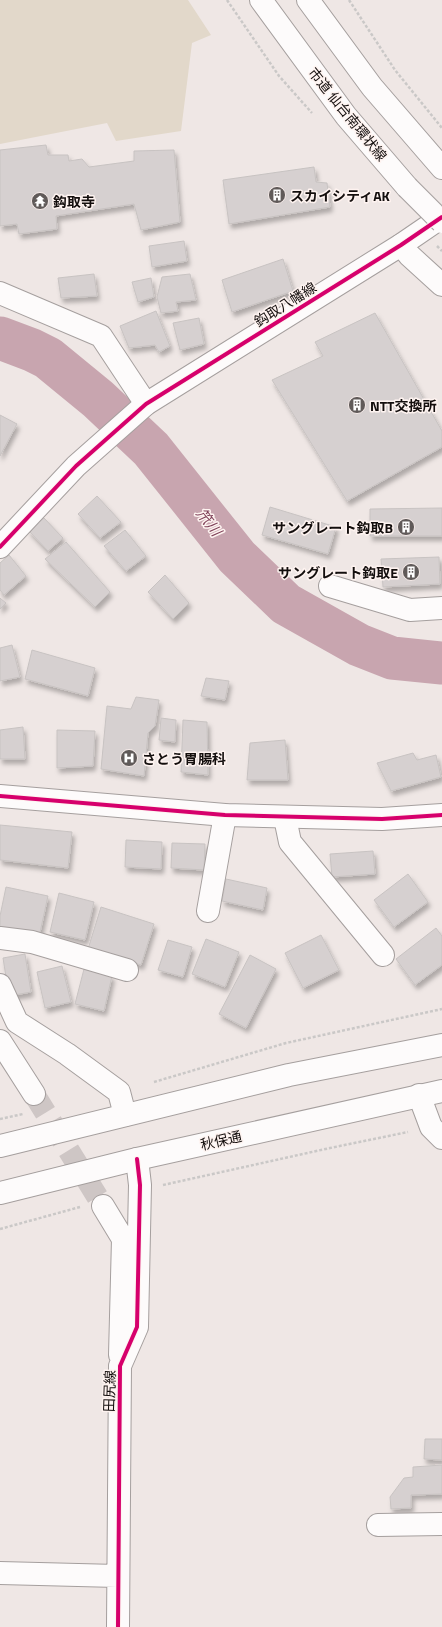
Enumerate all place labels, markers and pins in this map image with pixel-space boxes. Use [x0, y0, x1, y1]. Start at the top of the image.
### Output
building icon: スカイシティAK [267, 185, 287, 205]
place label: スカイシティAK [290, 185, 391, 206]
temple icon: 鈎取寺 [30, 191, 50, 211]
place label: 鈎取寺 [53, 191, 95, 212]
building icon: NTT交換所 [347, 395, 367, 415]
place label: NTT交換所 [370, 395, 436, 416]
place label: サングレート鈎取B [272, 517, 393, 538]
building icon: サングレート鈎取B [396, 517, 416, 537]
place label: サングレート鈎取E [278, 562, 398, 583]
building icon: サングレート鈎取E [401, 562, 421, 582]
hospital icon: さとう胃腸科 [119, 748, 139, 768]
place label: さとう胃腸科 [142, 748, 226, 769]

